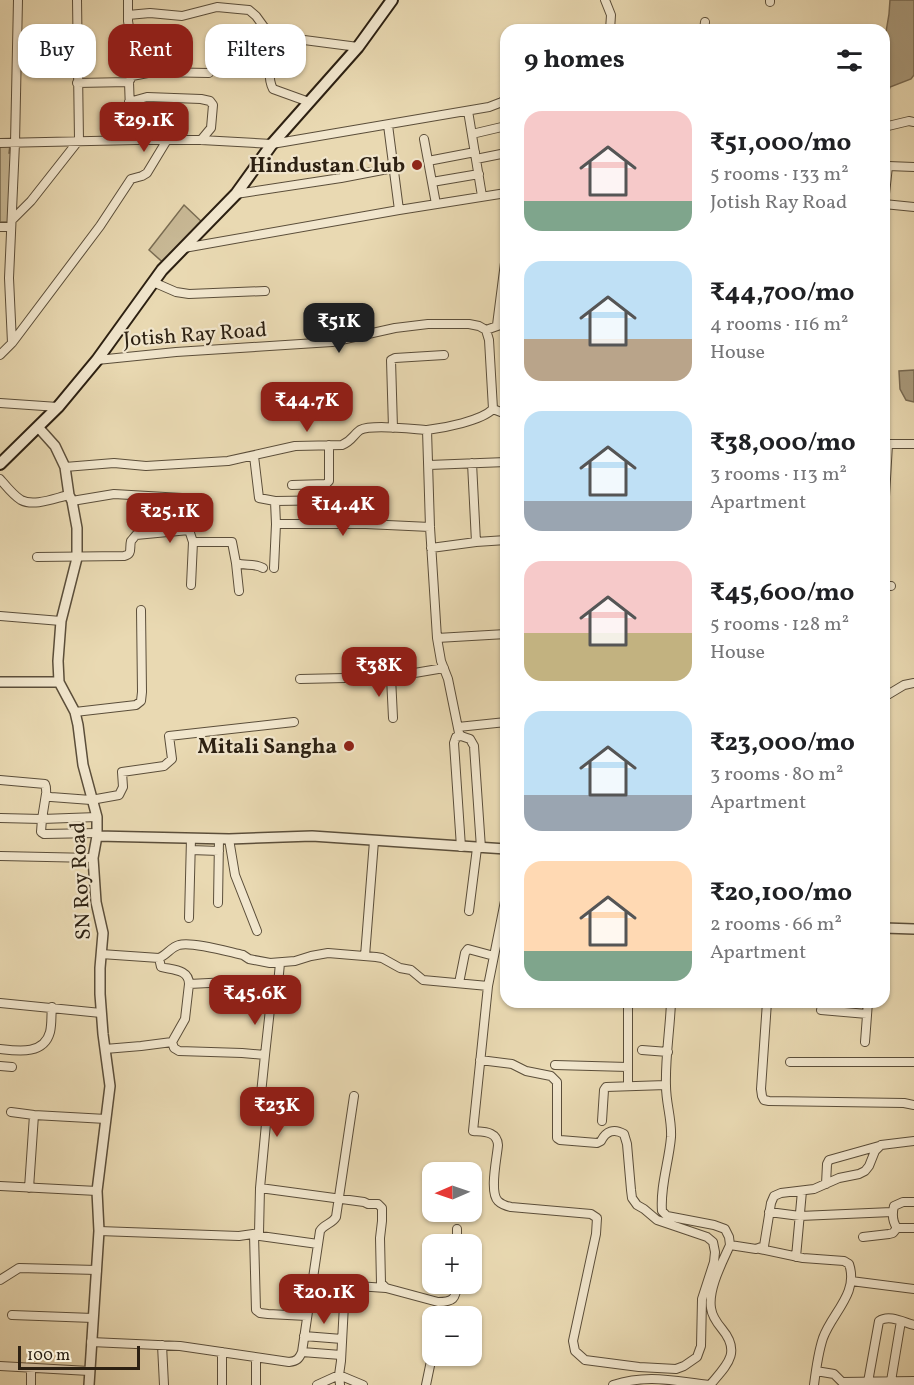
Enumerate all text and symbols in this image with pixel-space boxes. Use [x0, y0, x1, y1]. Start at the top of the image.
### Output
chip: Buy [18, 24, 96, 78]
chip: Rent [108, 24, 193, 78]
chip: Filters [205, 24, 306, 78]
text: 9 homes [524, 42, 625, 78]
icon: filters [833, 44, 866, 77]
pin: ₹29.1K [95, 102, 193, 153]
text: ₹29.1K [114, 107, 174, 135]
text: ₹51,000/mo [710, 125, 851, 161]
icon: home [572, 135, 644, 207]
place label: Hindustan Club [249, 152, 405, 181]
marker: Hindustan Club [410, 158, 424, 172]
text: 5 rooms · 133 m² [710, 161, 849, 189]
text: Jotish Ray Road [710, 189, 847, 217]
text: ₹44,700/mo [710, 275, 855, 311]
icon: home [572, 285, 644, 357]
pin: ₹51K [303, 303, 375, 354]
text: ₹51K [317, 308, 361, 336]
text: 4 rooms · 116 m² [710, 311, 849, 339]
street label: Jotish Ray Road [122, 316, 268, 355]
text: House [710, 339, 765, 367]
pin: ₹44.7K [258, 382, 356, 433]
text: ₹44.7K [275, 387, 339, 415]
text: ₹38,000/mo [710, 425, 856, 461]
icon: home [572, 435, 644, 507]
text: 3 rooms · 113 m² [710, 461, 847, 489]
pin: ₹14.4K [294, 486, 392, 537]
text: Apartment [710, 489, 806, 517]
text: ₹14.4K [311, 491, 375, 519]
pin: ₹25.1K [121, 493, 219, 544]
text: ₹25.1K [140, 498, 200, 526]
text: ₹45,600/mo [710, 575, 854, 611]
icon: home [572, 585, 644, 657]
text: 5 rooms · 128 m² [710, 611, 849, 639]
text: House [710, 639, 765, 667]
pin: ₹38K [343, 647, 415, 698]
text: ₹38K [356, 652, 402, 680]
text: ₹23,000/mo [710, 725, 855, 761]
place label: Mitali Sangha [197, 733, 337, 762]
icon: home [572, 735, 644, 807]
marker: Mitali Sangha [342, 739, 356, 753]
text: 3 rooms · 80 m² [710, 761, 843, 789]
text: Apartment [710, 789, 806, 817]
street label: SN Roy Road [64, 821, 99, 941]
text: ₹20,100/mo [710, 875, 852, 911]
icon: home [572, 885, 644, 957]
text: 2 rooms · 66 m² [710, 911, 842, 939]
text: Apartment [710, 939, 806, 967]
pin: ₹45.6K [206, 975, 304, 1026]
text: ₹45.6K [223, 980, 287, 1008]
pin: ₹23K [241, 1087, 313, 1138]
text: ₹23K [254, 1092, 300, 1120]
north arrow [422, 1162, 482, 1222]
map controls [422, 1162, 482, 1366]
button: + [422, 1234, 482, 1294]
pin: ₹20.1K [275, 1274, 373, 1325]
text: ₹20.1K [293, 1279, 355, 1307]
button: − [422, 1306, 482, 1366]
scale bar [18, 1343, 140, 1370]
text: 100 m [27, 1345, 70, 1367]

